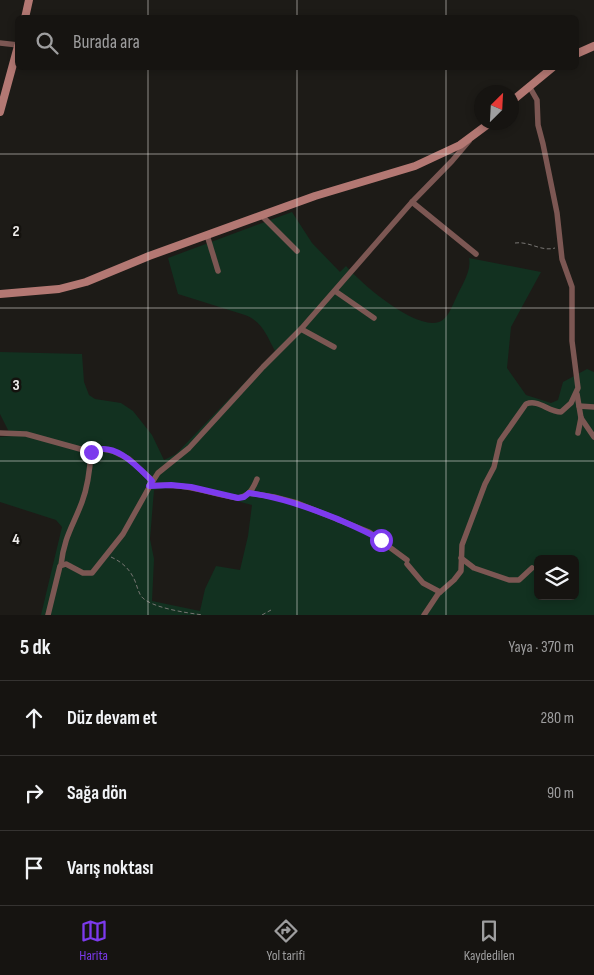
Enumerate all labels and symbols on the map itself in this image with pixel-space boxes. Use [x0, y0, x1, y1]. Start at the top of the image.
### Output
north arrow [474, 85, 519, 130]
text: 2 [12, 222, 20, 241]
text: 3 [12, 376, 20, 395]
route end [80, 441, 103, 464]
route start [370, 529, 393, 552]
text: 4 [12, 530, 20, 549]

